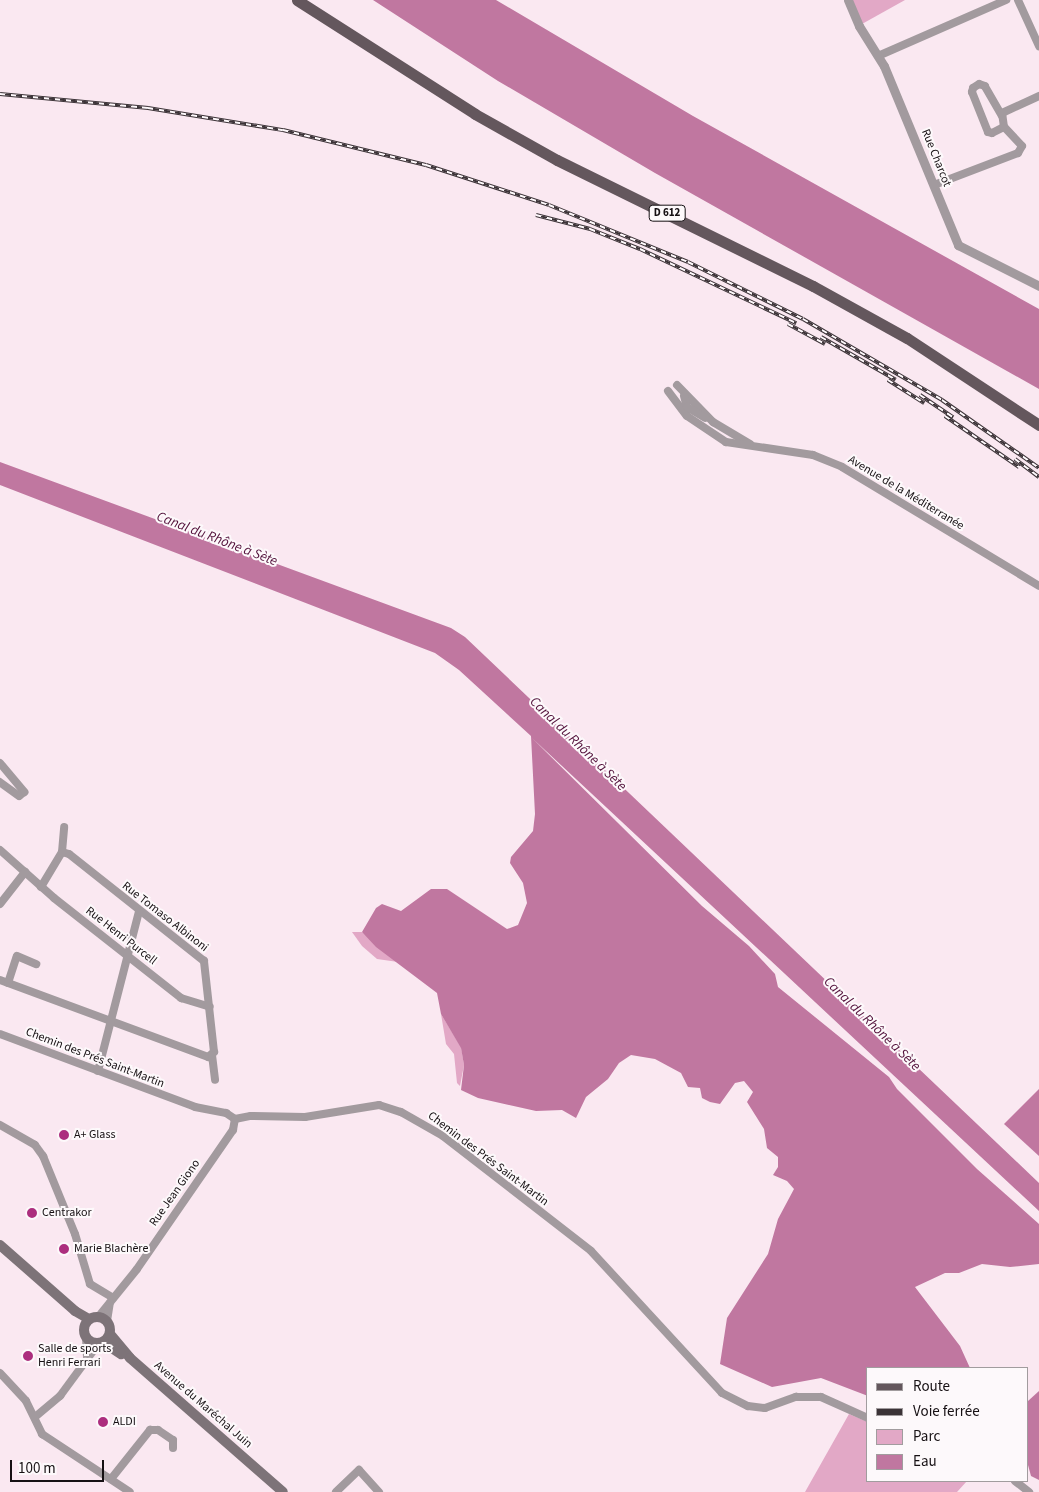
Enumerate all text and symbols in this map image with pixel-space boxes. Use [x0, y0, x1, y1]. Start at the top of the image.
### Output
street label: Rue Charcot [918, 127, 954, 189]
road number: D 612 [648, 204, 686, 222]
street label: Avenue de la Méditerranée [845, 453, 967, 533]
water label: Canal du Rhône à Sète [154, 508, 280, 570]
water label: Canal du Rhône à Sète [526, 693, 630, 795]
street label: Rue Tomaso Albinoni [119, 879, 211, 955]
street label: Rue Henri Purcell [83, 904, 159, 968]
water label: Canal du Rhône à Sète [820, 973, 924, 1075]
street label: Chemin des Prés Saint-Martin [24, 1025, 166, 1091]
street label: Chemin des Prés Saint-Martin [425, 1109, 551, 1209]
place label: A+ Glass [74, 1128, 115, 1142]
marker: A+ Glass [58, 1129, 70, 1141]
street label: Rue Jean Giono [147, 1157, 203, 1229]
place label: Centrakor [42, 1206, 92, 1220]
marker: Centrakor [26, 1207, 38, 1219]
place label: Marie Blachère [74, 1242, 148, 1256]
marker: Marie Blachère [58, 1243, 70, 1255]
place label: Salle de sports Henri Ferrari [38, 1342, 111, 1370]
marker: Salle de sports Henri Ferrari [22, 1350, 34, 1362]
street label: Avenue du Maréchal Juin [151, 1359, 255, 1451]
legend [866, 1367, 1029, 1482]
text: Route [913, 1376, 950, 1397]
text: Voie ferrée [913, 1401, 980, 1422]
place label: ALDI [113, 1415, 136, 1429]
marker: ALDI [97, 1416, 109, 1428]
text: Parc [913, 1426, 940, 1447]
scale bar [12, 1450, 106, 1482]
text: Eau [913, 1451, 937, 1472]
text: 100 m [18, 1458, 56, 1479]

